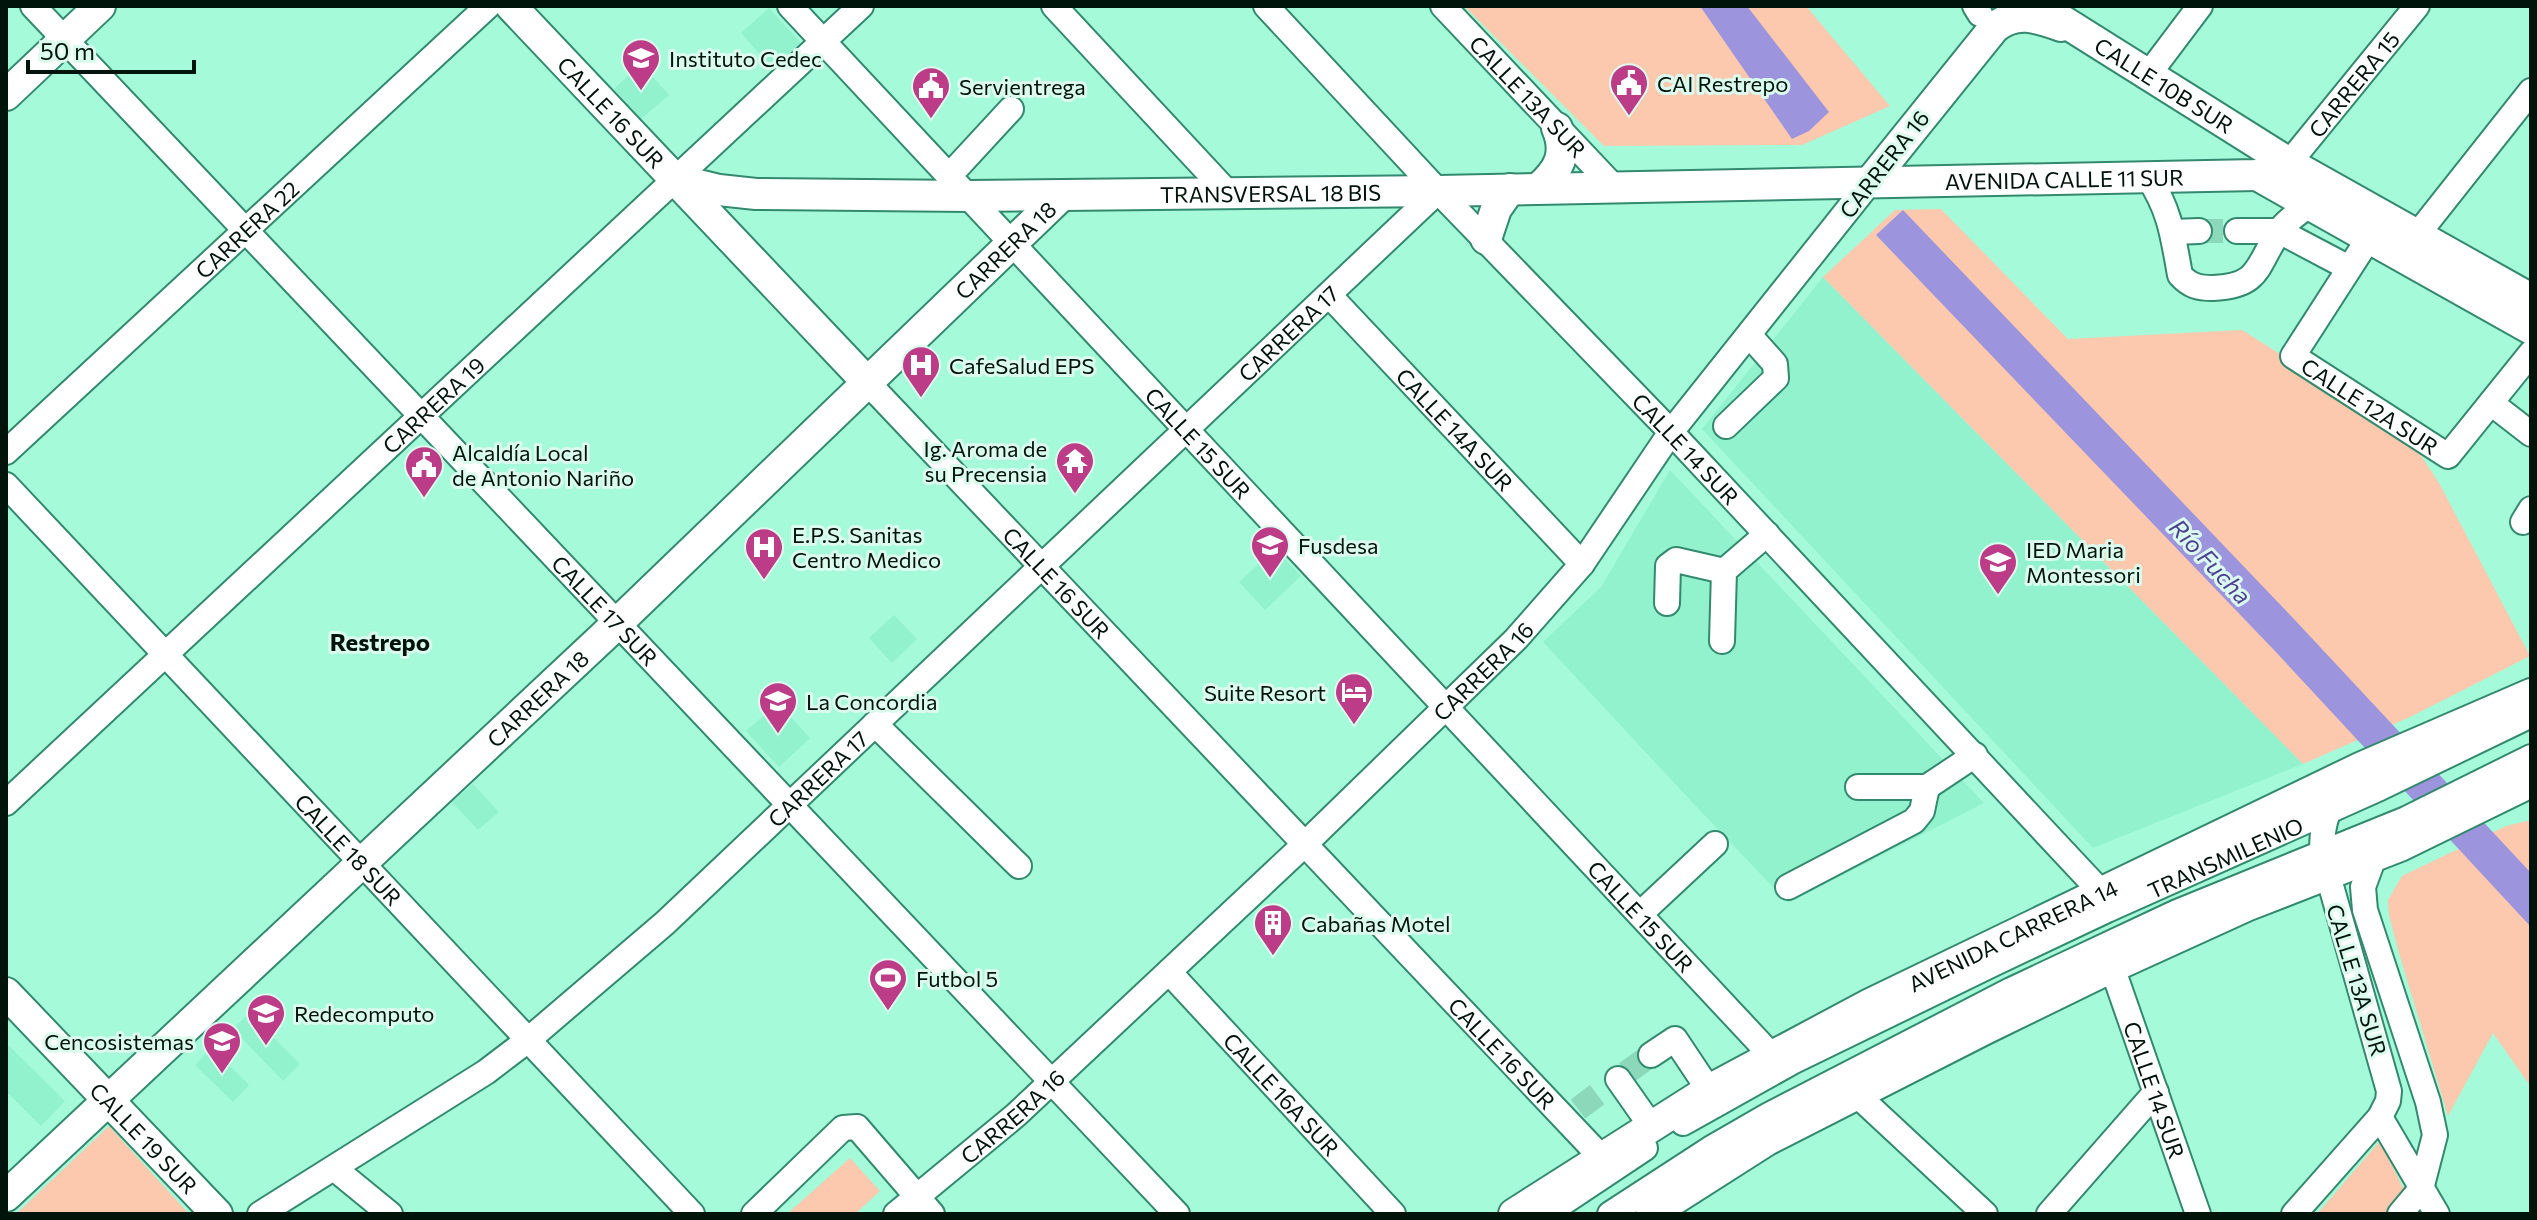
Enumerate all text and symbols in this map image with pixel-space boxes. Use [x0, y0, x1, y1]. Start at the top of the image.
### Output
scale bar [28, 24, 194, 74]
street label: CARRERA 15 [2302, 25, 2405, 142]
street label: CALLE 13A SUR [1464, 30, 1592, 163]
street label: CALLE 10B SUR [2090, 31, 2239, 138]
text: 50 m [40, 36, 95, 65]
school or university icon: Instituto Cedec [620, 37, 662, 92]
place label: Instituto Cedec [669, 45, 822, 72]
street label: CALLE 16 SUR [552, 51, 671, 174]
public building icon: CAI Restrepo [1608, 62, 1650, 117]
public building icon: Servientrega [910, 65, 952, 120]
place label: CAI Restrepo [1657, 70, 1788, 97]
place label: Servientrega [959, 73, 1086, 100]
street label: CARRERA 16 [1833, 105, 1935, 223]
street label: AVENIDA CALLE 11 SUR [1945, 163, 2184, 195]
street label: CARRERA 22 [189, 175, 304, 284]
street label: TRANSVERSAL 18 BIS [1160, 178, 1381, 207]
street label: CARRERA 18 [949, 195, 1061, 305]
street label: CARRERA 17 [1232, 279, 1344, 387]
hospital icon: CafeSalud EPS [900, 344, 942, 399]
street label: CARRERA 19 [377, 351, 490, 459]
place label: CafeSalud EPS [949, 352, 1094, 379]
street label: CALLE 12A SUR [2297, 352, 2444, 460]
street label: CALLE 14A SUR [1391, 362, 1519, 496]
street label: CALLE 15 SUR [1140, 381, 1257, 504]
street label: CALLE 14 SUR [1627, 387, 1745, 510]
place label: Ig. Aroma de su Precensia [924, 435, 1047, 487]
place label: Alcaldía Local de Antonio Nariño [452, 439, 634, 491]
temple icon: Ig. Aroma de su Precensia [1054, 440, 1096, 495]
public building icon: Alcaldía Local de Antonio Nariño [403, 444, 445, 499]
water label: Río Fucha [2164, 512, 2258, 610]
place label: E.P.S. Sanitas Centro Medico [792, 521, 941, 573]
street label: CALLE 16 SUR [998, 521, 1116, 644]
school or university icon: Fusdesa [1249, 524, 1291, 579]
hospital icon: E.P.S. Sanitas Centro Medico [743, 526, 785, 581]
place label: Fusdesa [1298, 532, 1378, 559]
place label: IED Maria Montessori [2026, 536, 2141, 588]
school or university icon: IED Maria Montessori [1977, 541, 2019, 596]
street label: CALLE 17 SUR [547, 549, 664, 671]
street label: CARRERA 16 [1427, 616, 1539, 726]
district label: Restrepo [330, 627, 430, 656]
street label: CARRERA 18 [481, 644, 594, 753]
hotel icon: Suite Resort [1333, 671, 1375, 726]
place label: Suite Resort [1204, 679, 1326, 706]
school or university icon: La Concordia [757, 680, 799, 735]
place label: La Concordia [806, 688, 937, 715]
street label: CARRERA 17 [762, 725, 873, 832]
street label: CALLE 18 SUR [290, 788, 408, 911]
street label: TRANSMILENIO [2143, 811, 2307, 904]
street label: CALLE 15 SUR [1582, 855, 1700, 978]
street label: AVENIDA CARRERA 14 [1904, 873, 2122, 997]
street label: CALLE 13A SUR [2321, 901, 2393, 1059]
building icon: Cabañas Motel [1252, 902, 1294, 957]
place label: Cabañas Motel [1301, 910, 1450, 937]
sports icon: Futbol 5 [867, 957, 909, 1012]
place label: Futbol 5 [916, 965, 998, 992]
street label: CALLE 16 SUR [1443, 991, 1562, 1114]
school or university icon: Redecomputo [245, 992, 287, 1047]
place label: Redecomputo [294, 1000, 434, 1027]
street label: CALLE 14 SUR [2118, 1018, 2191, 1162]
school or university icon: Cencosistemas [201, 1020, 243, 1075]
street label: CALLE 16A SUR [1218, 1027, 1346, 1161]
place label: Cencosistemas [44, 1028, 194, 1055]
street label: CARRERA 16 [955, 1063, 1070, 1169]
street label: CALLE 19 SUR [85, 1076, 204, 1199]

